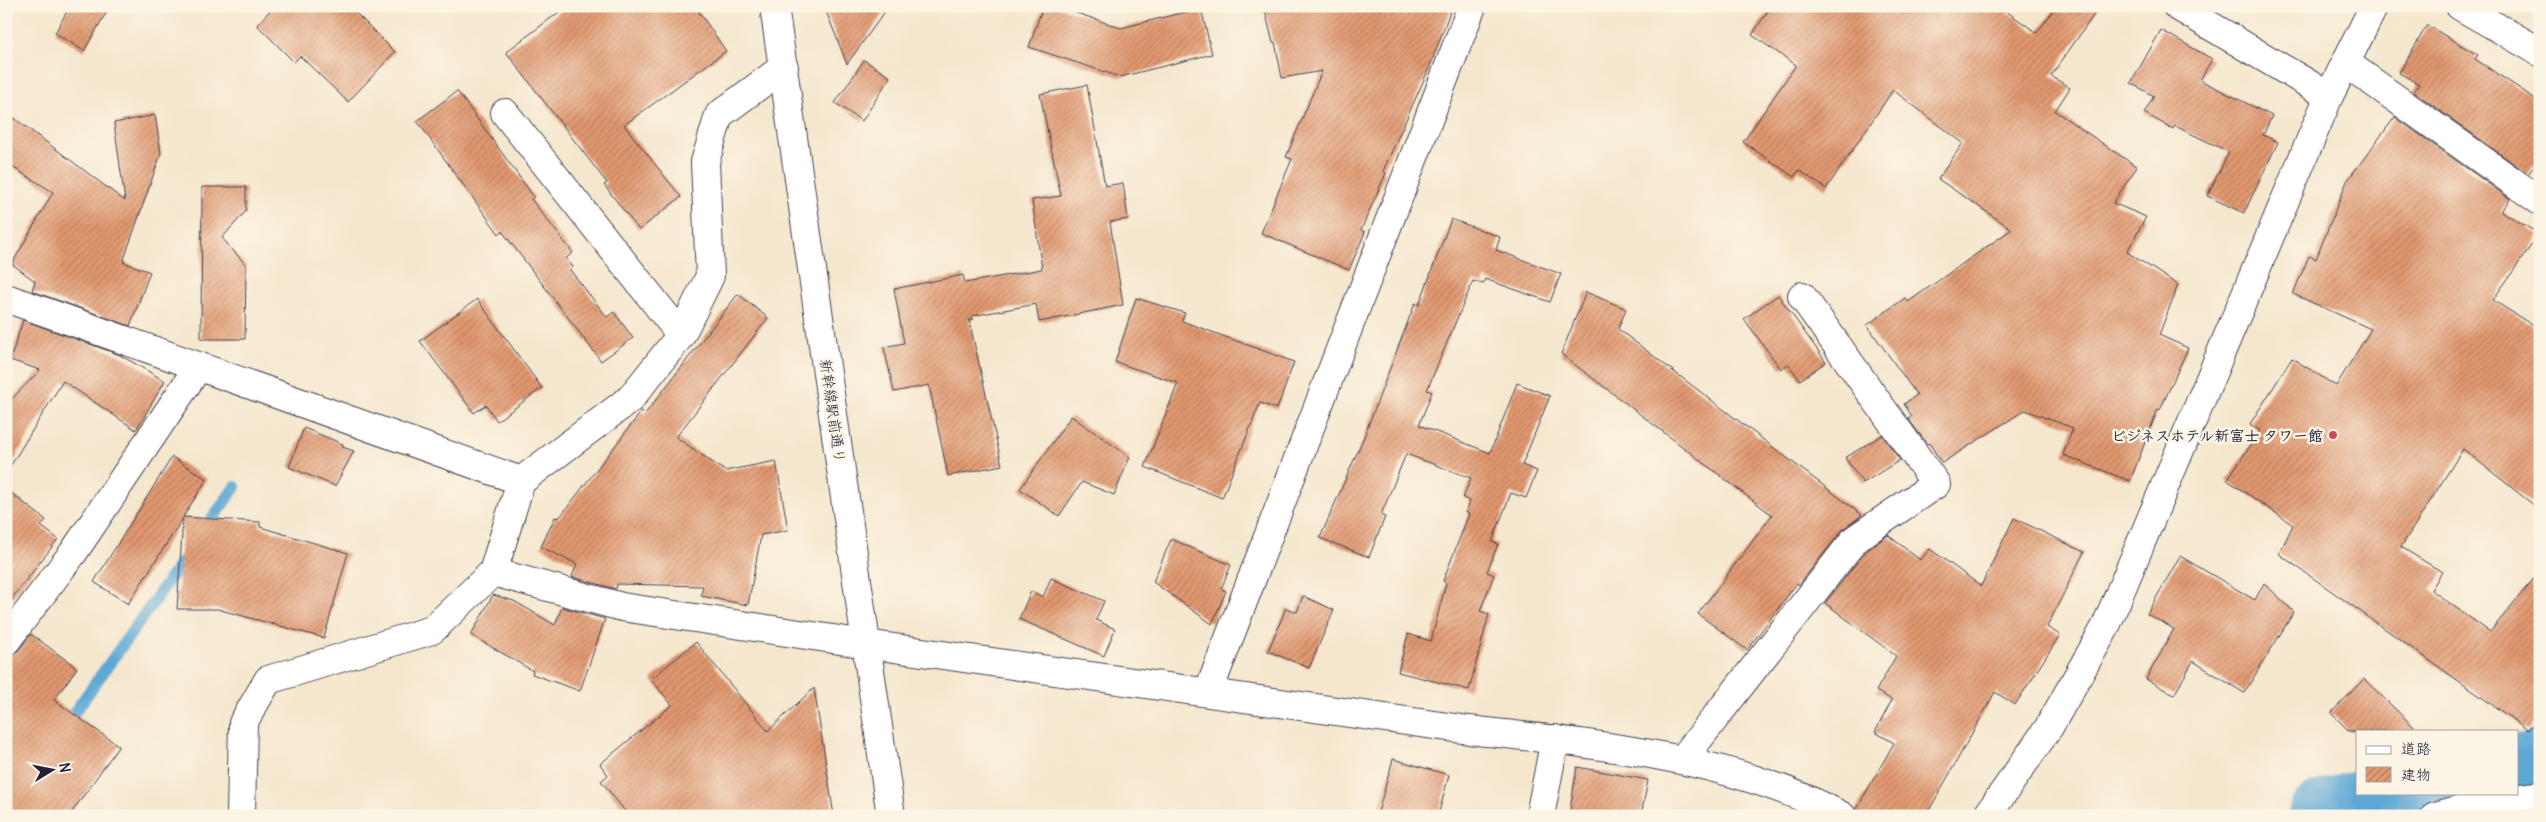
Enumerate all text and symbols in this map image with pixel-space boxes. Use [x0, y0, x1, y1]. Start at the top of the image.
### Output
street label: 新幹線駅前通り [816, 358, 850, 464]
place label: ビジネスホテル新富士 タワー館 [2111, 426, 2323, 445]
marker: ビジネスホテル新富士 タワー館 [2327, 429, 2339, 441]
legend [2356, 730, 2518, 794]
text: 道路 [2401, 739, 2431, 758]
north arrow [28, 744, 78, 794]
text: N [55, 761, 75, 774]
text: 建物 [2401, 765, 2431, 784]

